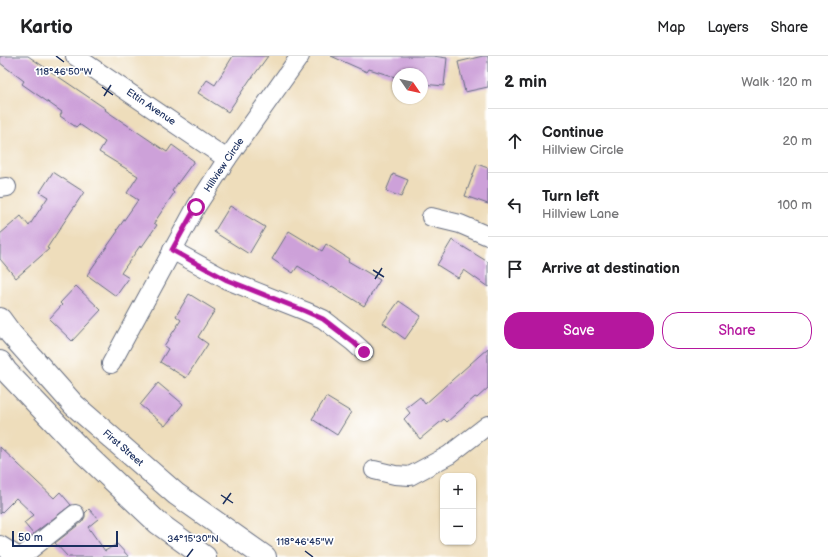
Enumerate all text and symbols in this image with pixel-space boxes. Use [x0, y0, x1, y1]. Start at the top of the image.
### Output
text: Kartio [20, 16, 73, 39]
text: Map [657, 19, 685, 36]
text: Layers [707, 19, 749, 36]
text: Share [771, 19, 808, 36]
text: 118°46'50"W [35, 66, 93, 78]
north arrow [392, 68, 428, 104]
text: 2 min [504, 72, 547, 92]
text: Walk · 120 m [741, 74, 812, 90]
street label: Ettin Avenue [124, 86, 178, 128]
text: Continue [542, 123, 604, 142]
icon: ahead [504, 130, 526, 152]
text: 20 m [782, 133, 812, 149]
street label: Hillview Circle [201, 136, 247, 194]
text: Hillview Circle [542, 142, 624, 158]
text: Turn left [542, 187, 599, 206]
icon: left [504, 194, 526, 216]
text: 100 m [777, 197, 812, 213]
route start [187, 198, 205, 216]
text: Hillview Lane [542, 206, 619, 222]
icon: arrive [504, 258, 526, 280]
text: Arrive at destination [542, 259, 680, 278]
button: Save [504, 312, 654, 349]
button: Share [662, 312, 812, 349]
route end [355, 343, 373, 361]
street label: First Street [100, 427, 146, 469]
map controls [440, 473, 476, 545]
button: + [440, 473, 476, 509]
button: − [440, 509, 476, 545]
scale bar [12, 529, 118, 548]
text: 50 m [18, 531, 43, 544]
text: 34°15'30"N [167, 533, 219, 545]
text: 118°46'45"W [276, 536, 334, 548]

